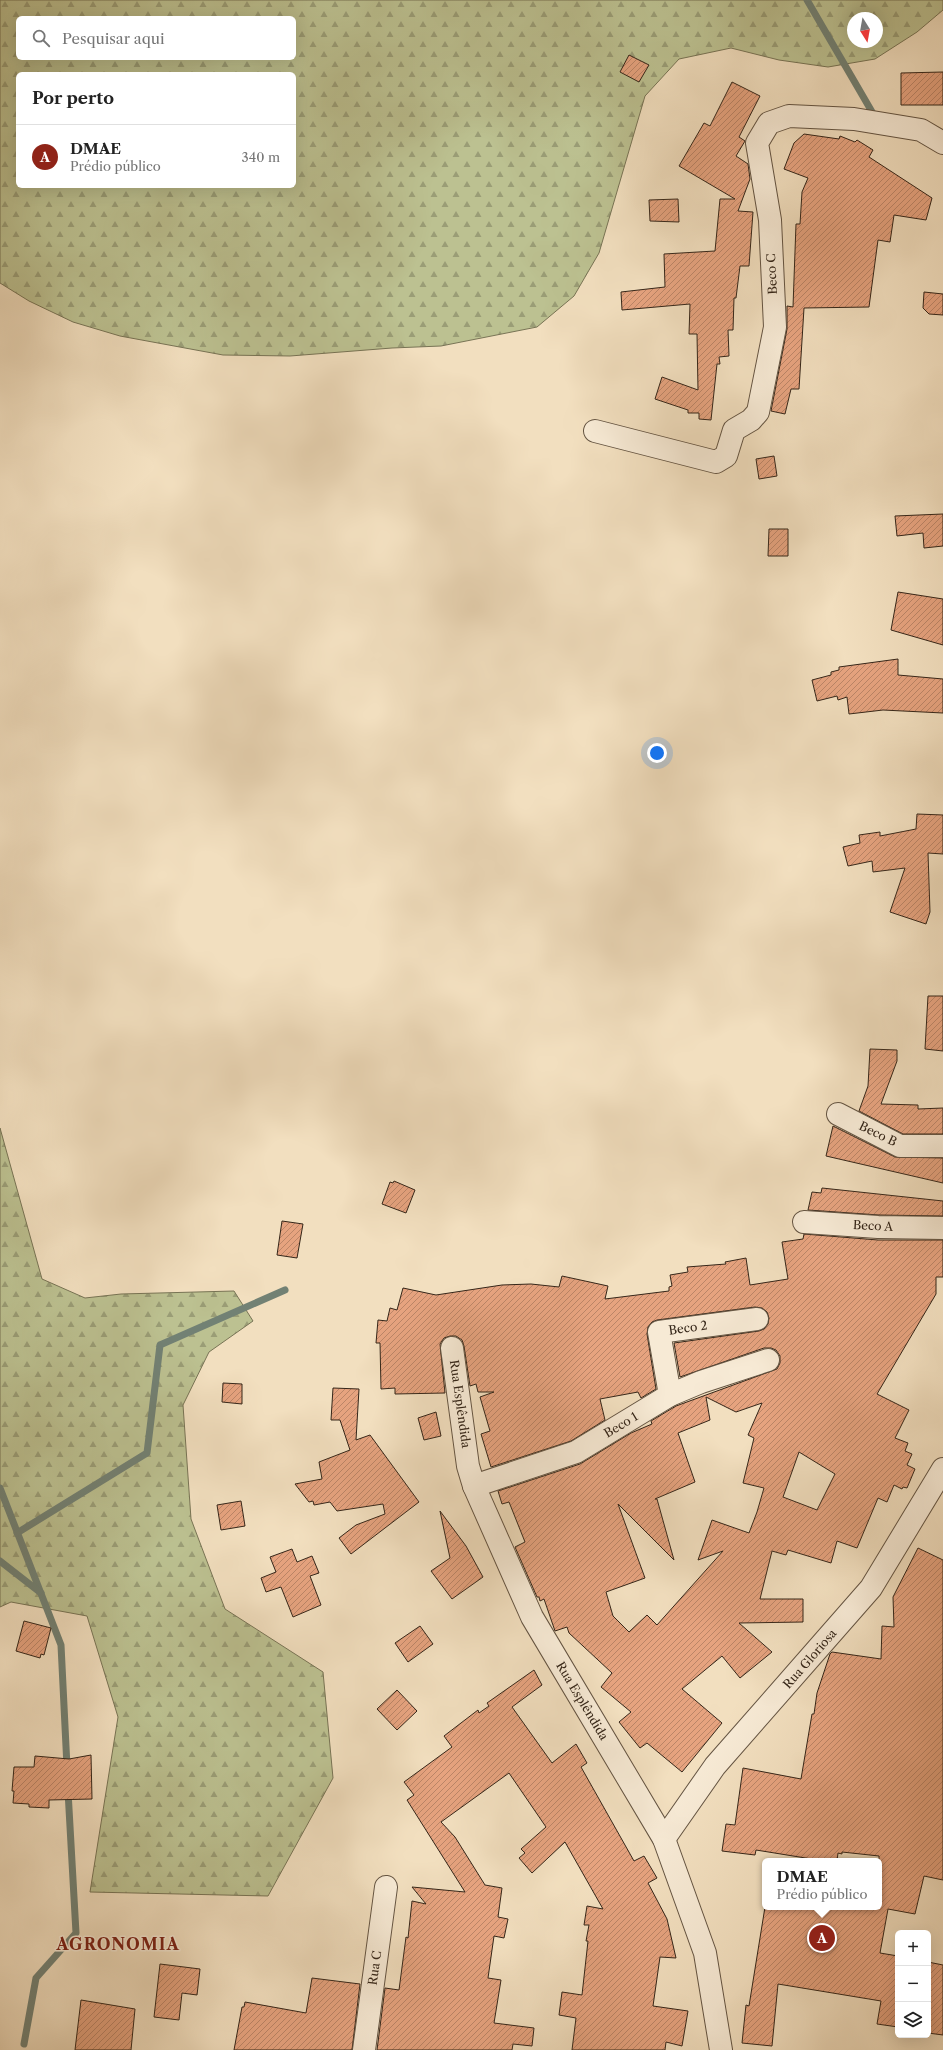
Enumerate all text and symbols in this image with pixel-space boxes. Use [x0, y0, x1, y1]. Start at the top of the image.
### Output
north arrow [847, 12, 883, 48]
search box [16, 16, 296, 60]
icon: search [30, 27, 52, 49]
text: Pesquisar aqui [62, 29, 165, 48]
text: Por perto [32, 88, 114, 108]
text: DMAE [70, 139, 121, 158]
text: A [40, 149, 50, 165]
text: 340 m [242, 149, 280, 165]
text: Prédio público [70, 158, 161, 174]
street label: Beco C [763, 253, 780, 295]
your location [647, 743, 667, 763]
street label: Beco B [857, 1118, 900, 1149]
street label: Beco A [852, 1217, 895, 1234]
street label: Beco 2 [668, 1317, 708, 1338]
street label: Rua Esplêndida [447, 1359, 474, 1450]
street label: Beco 1 [601, 1409, 640, 1441]
street label: Rua Gloriosa [780, 1625, 840, 1691]
street label: Rua Esplêndida [553, 1659, 612, 1743]
popup [762, 1858, 882, 1910]
text: DMAE [777, 1867, 828, 1886]
text: Prédio público [777, 1886, 867, 1902]
pin: A [809, 1923, 835, 1953]
map controls [895, 1930, 931, 2038]
button: + [895, 1930, 931, 1966]
district label: AGRONOMIA [55, 1934, 180, 1954]
street label: Rua C [365, 1950, 384, 1986]
button: − [895, 1966, 931, 2002]
button: layers [895, 2002, 931, 2038]

